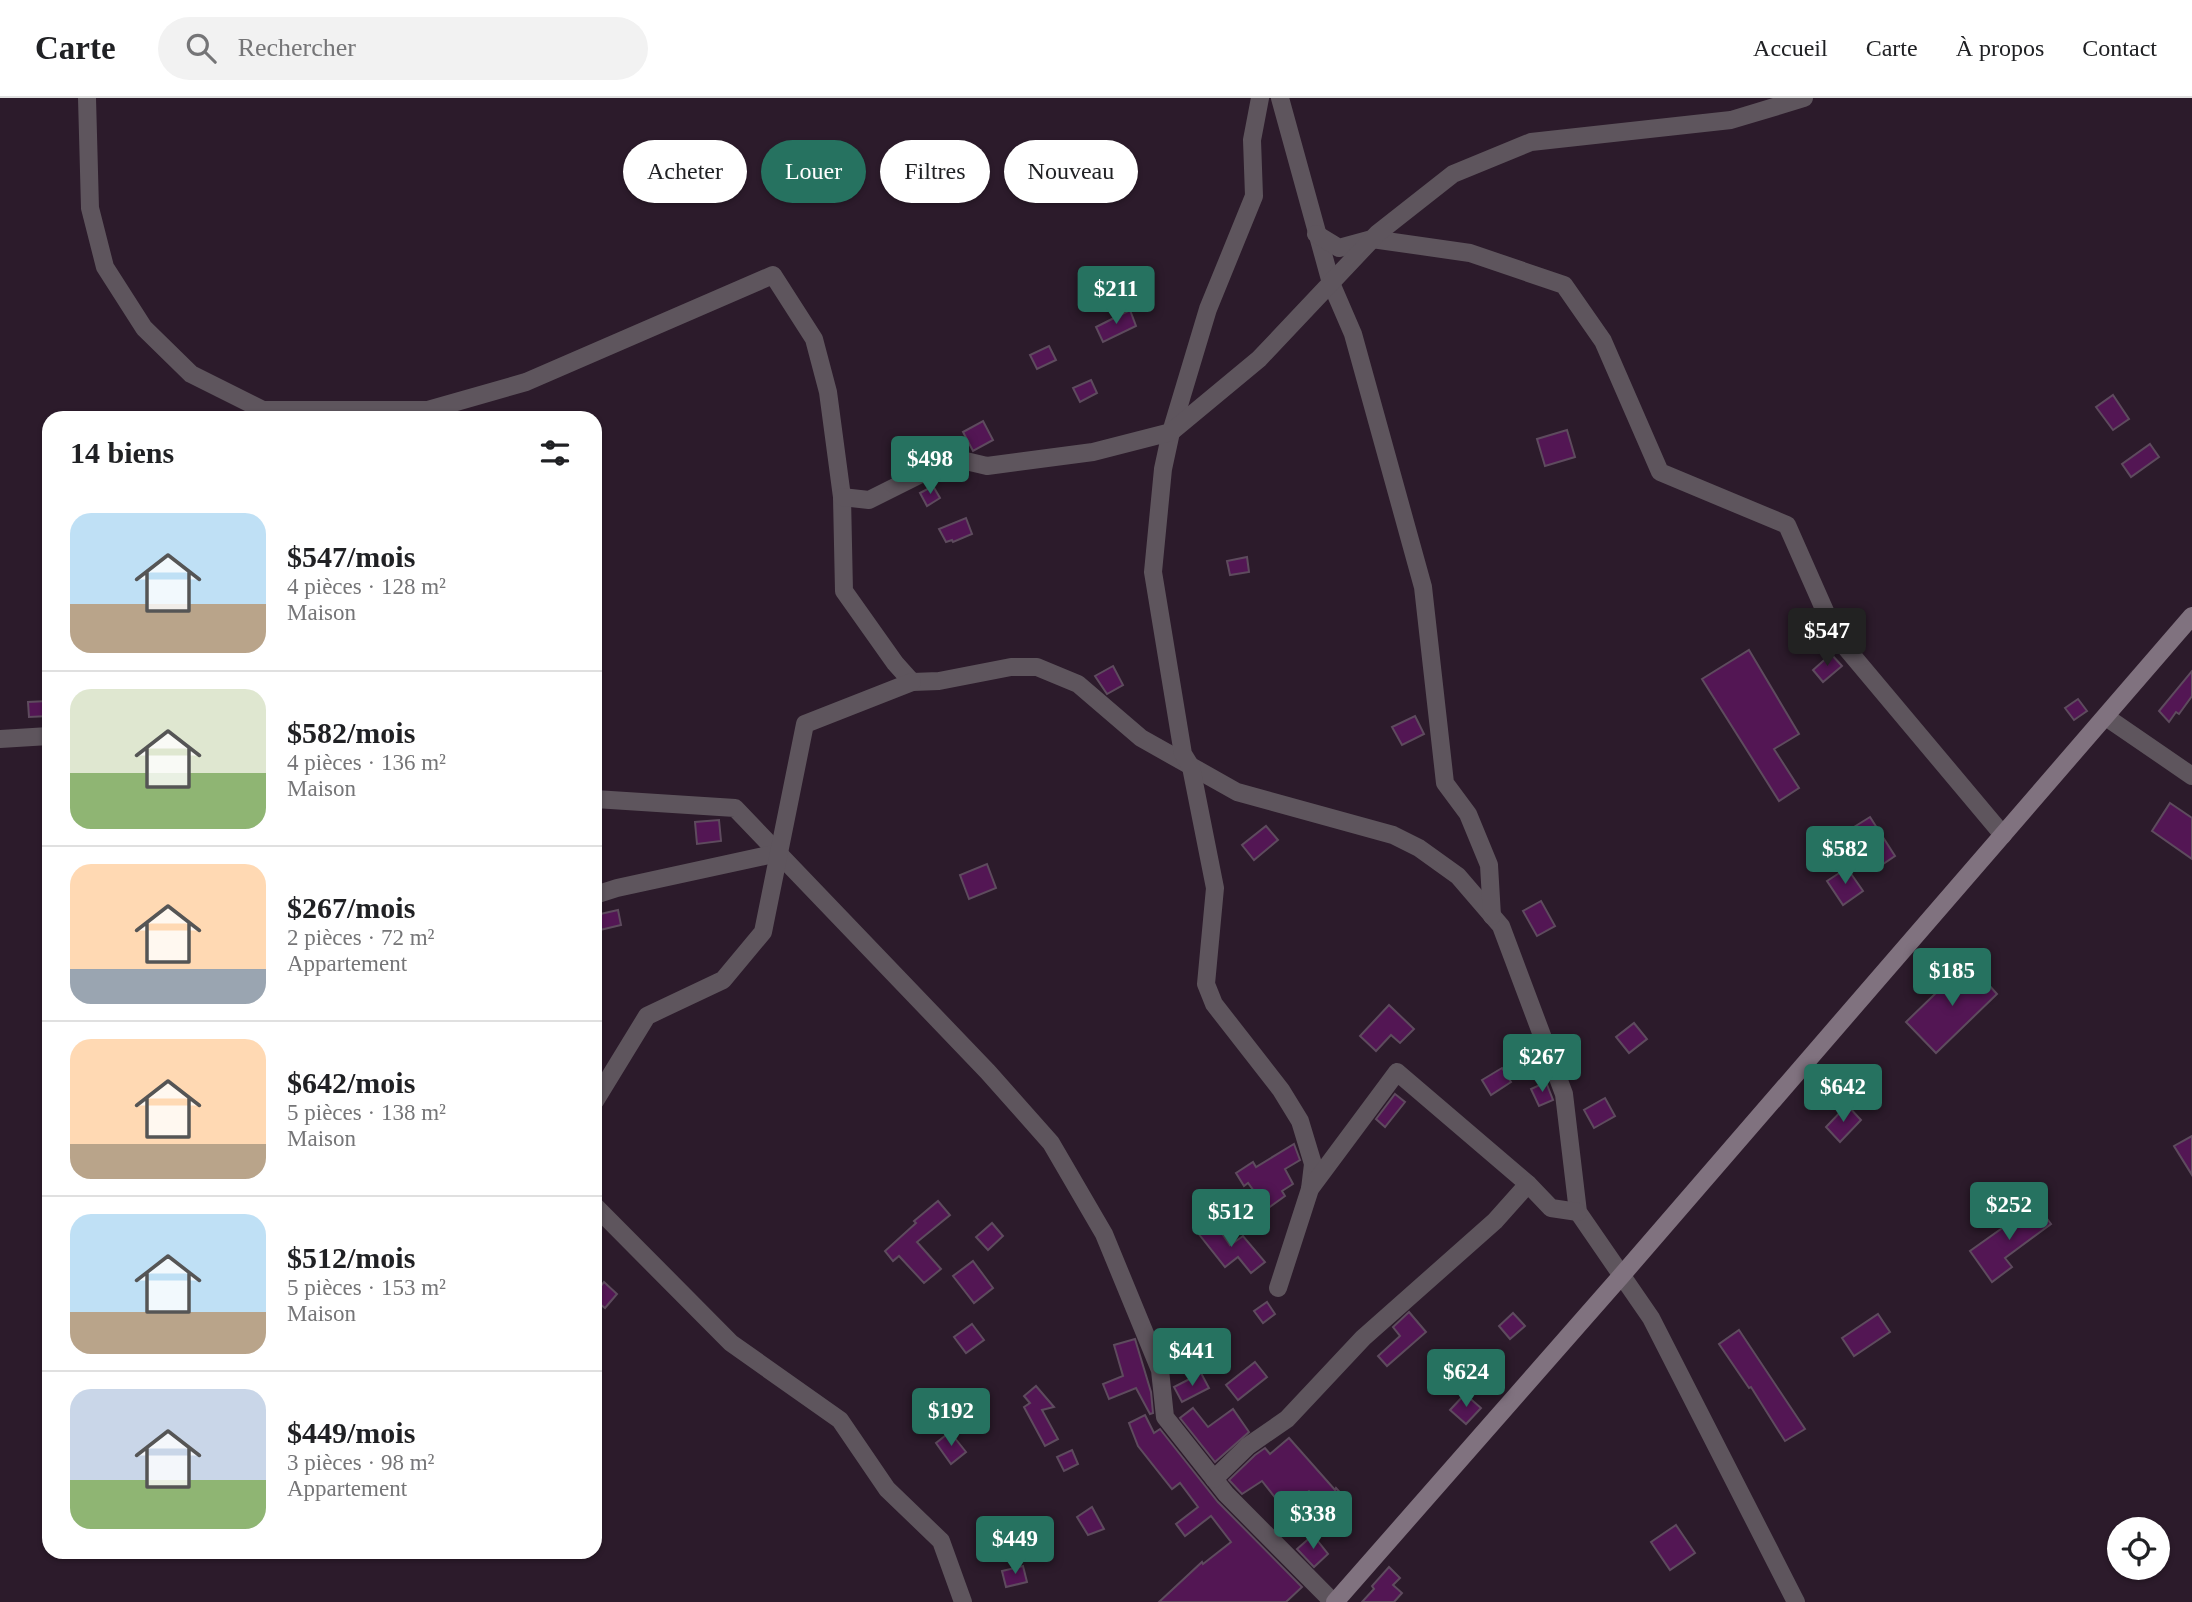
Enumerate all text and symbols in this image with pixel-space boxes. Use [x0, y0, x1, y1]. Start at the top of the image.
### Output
search box [158, 17, 648, 80]
icon: search [182, 29, 220, 67]
text: Carte [35, 30, 116, 66]
text: Rechercher [238, 33, 356, 62]
text: Accueil [1753, 35, 1828, 61]
text: Carte [1866, 35, 1918, 61]
text: À propos [1956, 35, 2044, 61]
text: Contact [2082, 35, 2157, 61]
chip: Acheter [623, 140, 747, 203]
chip: Louer [761, 140, 866, 203]
chip: Filtres [880, 140, 990, 203]
chip: Nouveau [1004, 140, 1138, 203]
pin: $211 [1075, 266, 1157, 326]
text: $211 [1094, 276, 1138, 301]
icon: filters [536, 434, 574, 472]
text: 14 biens [70, 436, 174, 469]
pin: $498 [889, 436, 971, 496]
text: $498 [907, 446, 953, 471]
text: $547/mois [287, 540, 415, 573]
icon: home [126, 541, 210, 625]
text: 4 pièces · 128 m² [287, 574, 446, 599]
text: Maison [287, 600, 356, 625]
pin: $547 [1786, 608, 1868, 668]
text: $547 [1804, 618, 1850, 643]
text: $582/mois [287, 716, 415, 749]
icon: home [126, 717, 210, 801]
text: 4 pièces · 136 m² [287, 750, 446, 775]
text: Maison [287, 776, 356, 801]
pin: $582 [1804, 826, 1886, 886]
text: $582 [1822, 836, 1868, 861]
text: $267/mois [287, 891, 415, 924]
icon: home [126, 892, 210, 976]
text: 2 pièces · 72 m² [287, 925, 434, 950]
pin: $185 [1911, 948, 1993, 1008]
text: Appartement [287, 951, 407, 976]
text: $185 [1929, 958, 1975, 983]
pin: $267 [1501, 1034, 1583, 1094]
text: $267 [1519, 1044, 1565, 1069]
pin: $642 [1802, 1065, 1884, 1124]
text: $642/mois [287, 1066, 415, 1099]
icon: home [126, 1067, 210, 1151]
text: $642 [1820, 1074, 1866, 1099]
text: 5 pièces · 138 m² [287, 1100, 446, 1125]
text: Maison [287, 1126, 356, 1151]
pin: $252 [1968, 1182, 2050, 1242]
pin: $512 [1190, 1190, 1272, 1249]
text: $252 [1986, 1192, 2032, 1217]
text: $512 [1208, 1199, 1254, 1224]
text: $512/mois [287, 1241, 415, 1274]
icon: home [126, 1242, 210, 1326]
text: 5 pièces · 153 m² [287, 1275, 446, 1300]
text: Maison [287, 1301, 356, 1326]
pin: $441 [1151, 1328, 1233, 1388]
text: $441 [1169, 1338, 1215, 1363]
pin: $624 [1425, 1350, 1507, 1409]
text: $624 [1443, 1359, 1489, 1384]
pin: $192 [910, 1388, 992, 1448]
text: $192 [928, 1398, 974, 1423]
text: $449/mois [287, 1416, 415, 1449]
icon: home [126, 1417, 210, 1501]
text: 3 pièces · 98 m² [287, 1450, 434, 1475]
text: Appartement [287, 1476, 407, 1501]
pin: $338 [1272, 1492, 1354, 1551]
text: $338 [1290, 1501, 1336, 1526]
pin: $449 [974, 1516, 1056, 1576]
map controls [2107, 1517, 2170, 1580]
button: locate [2107, 1517, 2170, 1580]
text: $449 [992, 1526, 1038, 1551]

